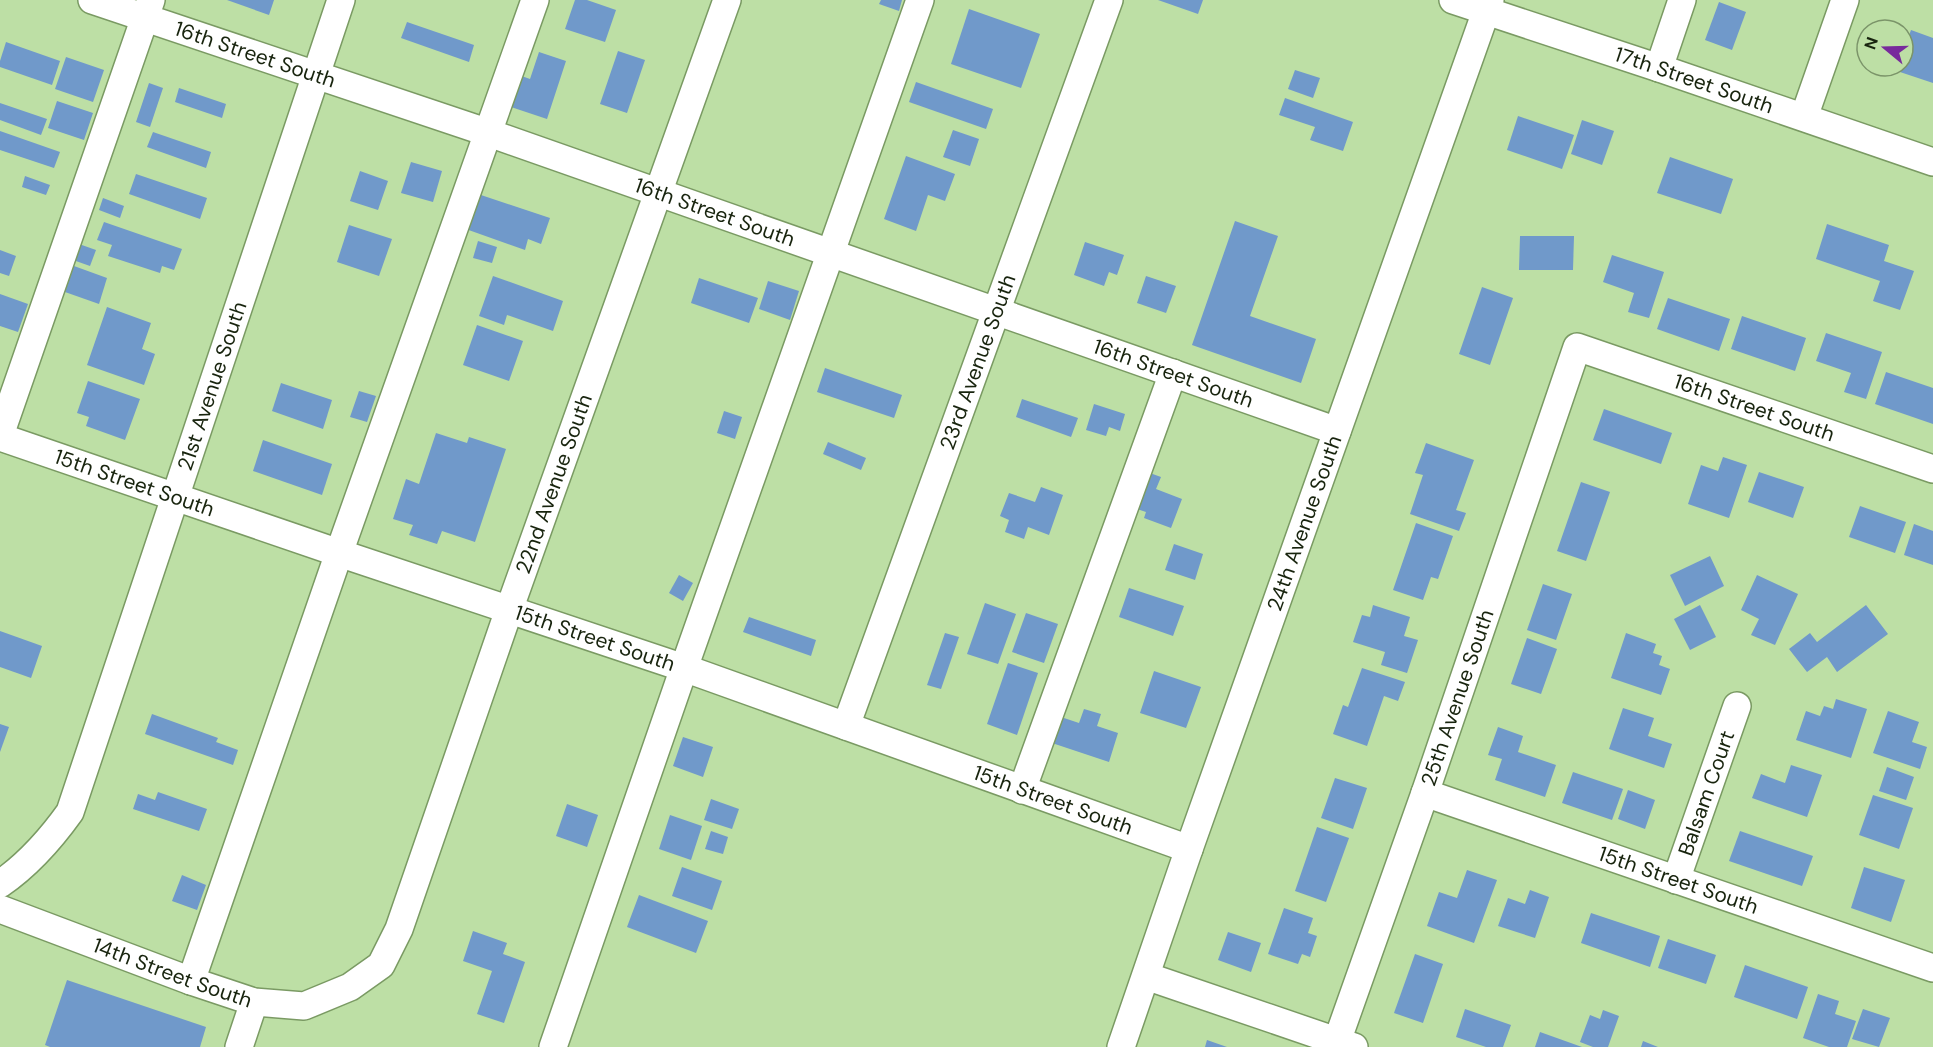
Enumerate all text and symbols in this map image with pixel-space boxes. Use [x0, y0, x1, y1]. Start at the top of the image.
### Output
street label: 16th Street South [171, 15, 339, 95]
north arrow [1855, 18, 1915, 78]
text: N [1859, 34, 1883, 52]
street label: 17th Street South [1611, 40, 1777, 120]
street label: 16th Street South [631, 171, 799, 253]
street label: 23rd Avenue South [933, 271, 1022, 454]
street label: 21st Avenue South [171, 298, 253, 474]
street label: 16th Street South [1089, 332, 1257, 414]
street label: 16th Street South [1670, 367, 1838, 448]
street label: 22nd Avenue South [509, 390, 599, 578]
street label: 24th Avenue South [1260, 432, 1349, 615]
street label: 15th Street South [51, 443, 218, 523]
street label: 15th Street South [511, 599, 679, 678]
street label: 25th Avenue South [1414, 606, 1500, 790]
street label: Balsam Court [1672, 727, 1741, 859]
street label: 15th Street South [970, 759, 1137, 842]
street label: 15th Street South [1595, 840, 1762, 921]
street label: 14th Street South [89, 931, 256, 1014]

